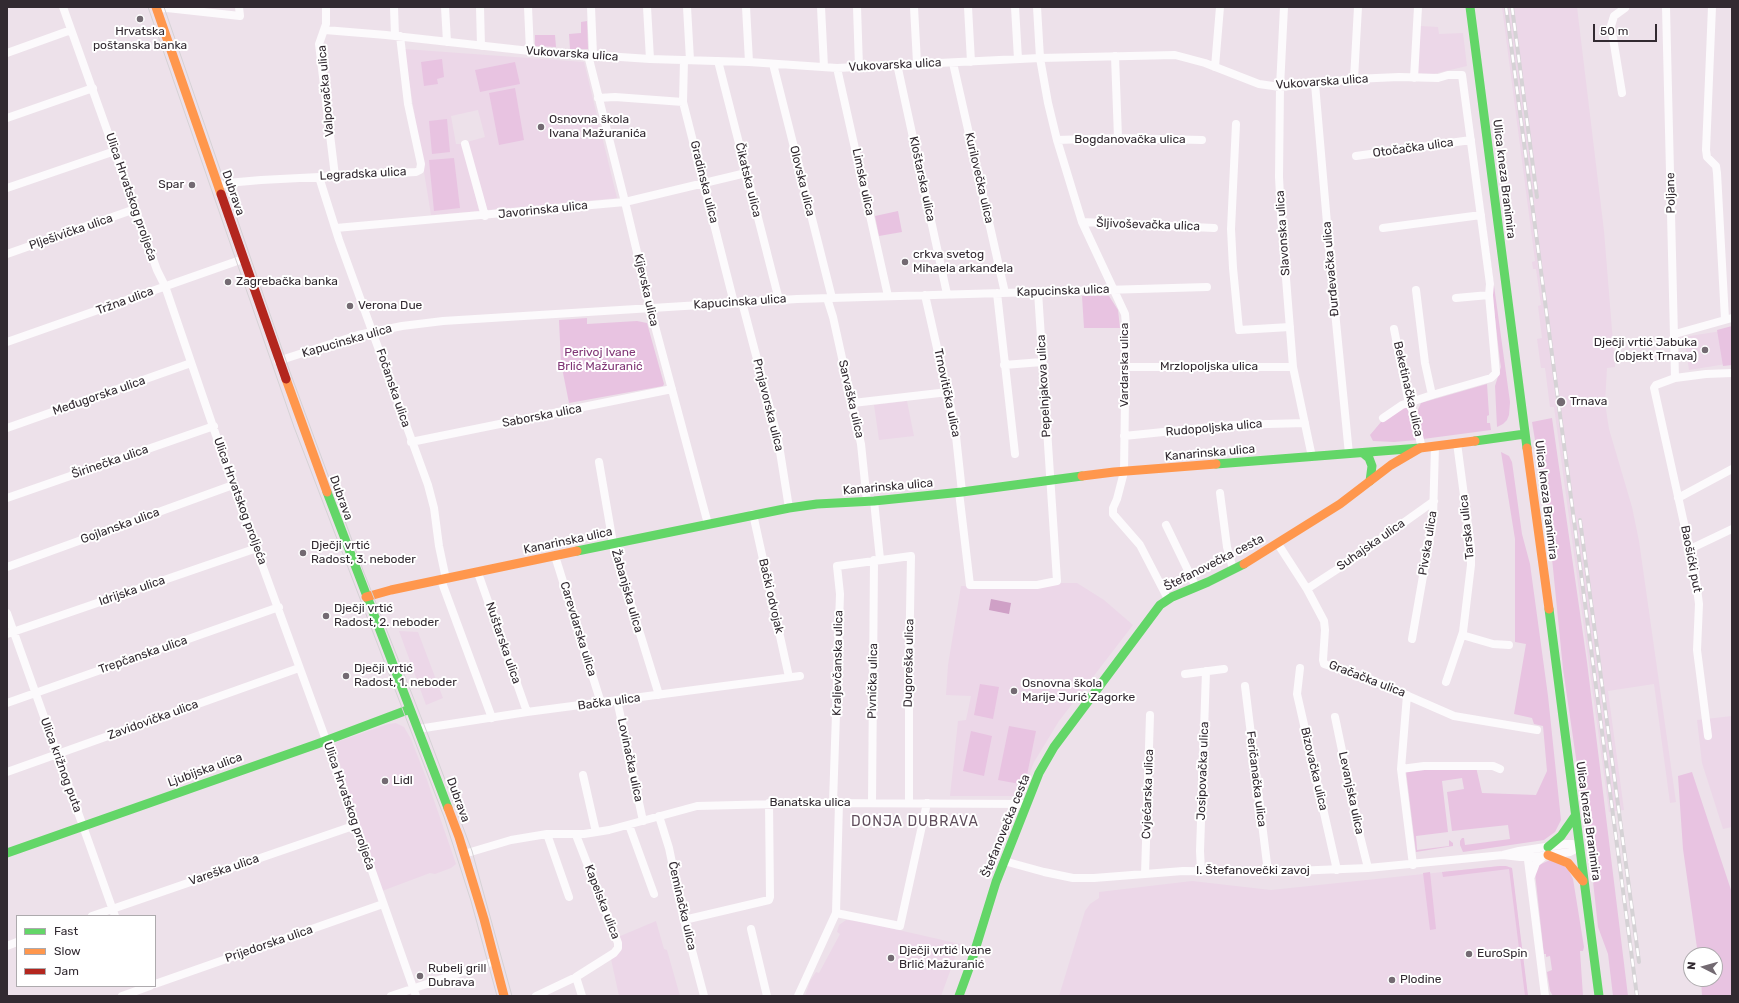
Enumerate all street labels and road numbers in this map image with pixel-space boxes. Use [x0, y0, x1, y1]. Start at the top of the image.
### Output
street label: Valpovačka ulica [315, 44, 337, 138]
street label: Vukovarska ulica [525, 44, 619, 64]
street label: Vukovarska ulica [848, 55, 942, 75]
street label: Vukovarska ulica [1275, 72, 1369, 92]
street label: Ulica kneza Branimira [1490, 118, 1518, 240]
street label: Ulica Hrvatskog proljeća [102, 131, 160, 263]
street label: Kurilovečka ulica [962, 131, 996, 225]
street label: Bogdanovačka ulica [1074, 133, 1186, 147]
street label: Kloštarska ulica [906, 135, 938, 223]
street label: Otočačka ulica [1372, 135, 1454, 161]
street label: Gradinska ulica [687, 139, 721, 225]
street label: Čikatska ulica [732, 141, 764, 219]
street label: Olovska ulica [786, 144, 818, 218]
street label: Limska ulica [849, 147, 877, 217]
street label: Legradska ulica [319, 165, 407, 183]
street label: Dubrava [219, 169, 247, 217]
street label: Poljane [1663, 172, 1679, 214]
street label: Slavonska ulica [1273, 190, 1293, 276]
street label: Javorinska ulica [497, 198, 589, 222]
street label: Plješivička ulica [27, 211, 115, 253]
street label: Šljivoševačka ulica [1096, 216, 1200, 234]
street label: Đurđevačka ulica [1320, 221, 1342, 317]
street label: Kijevska ulica [631, 252, 661, 328]
street label: Kapucinska ulica [1016, 282, 1110, 300]
street label: Tržna ulica [94, 284, 156, 318]
street label: Kapucinska ulica [693, 292, 787, 312]
street label: Kapucinska ulica [300, 321, 394, 361]
street label: Vardarska ulica [1118, 323, 1132, 407]
street label: Pepelnjakova ulica [1034, 334, 1054, 438]
street label: Beketinačka ulica [1390, 340, 1426, 438]
street label: Fočanska ulica [373, 347, 413, 429]
street label: Trnovitička ulica [931, 347, 963, 439]
street label: Prnjavorska ulica [750, 357, 786, 453]
street label: Sarvaška ulica [835, 359, 867, 439]
street label: Mrzlopoljska ulica [1160, 360, 1258, 374]
street label: Međugorska ulica [51, 373, 147, 419]
street label: Saborska ulica [501, 401, 583, 431]
street label: Rudopoljska ulica [1165, 417, 1263, 439]
street label: Ulica Hrvatskog proljeća [210, 435, 270, 567]
street label: Ulica kneza Branimira [1532, 439, 1560, 561]
street label: Širinečka ulica [70, 442, 150, 482]
street label: Kanarinska ulica [1164, 442, 1256, 464]
street label: Dubrava [326, 474, 356, 522]
street label: Kanarinska ulica [842, 476, 934, 498]
street label: Tarska ulica [1456, 494, 1478, 560]
street label: Gojlanska ulica [79, 505, 161, 547]
street label: Pivska ulica [1416, 510, 1440, 576]
street label: Suhajska ulica [1334, 516, 1408, 574]
street label: Baošićki put [1677, 524, 1705, 594]
street label: Kanarinska ulica [522, 525, 614, 557]
street label: Štefanovečka cesta [1162, 532, 1266, 594]
street label: Žabanjska ulica [608, 548, 646, 634]
street label: Bački odvojak [755, 557, 787, 635]
street label: Idrijska ulica [97, 573, 167, 609]
street label: Carevdarska ulica [557, 580, 599, 678]
street label: Nuštarska ulica [482, 600, 524, 686]
street label: Kraljevčanska ulica [830, 610, 846, 716]
street label: Dugoreška ulica [901, 619, 917, 707]
street label: Trepčanska ulica [97, 633, 189, 677]
street label: Pivnička ulica [865, 643, 881, 719]
street label: Gračačka ulica [1327, 658, 1407, 700]
street label: Bačka ulica [577, 690, 641, 714]
street label: Zavidovička ulica [106, 697, 200, 743]
street label: Ulica križnog puta [37, 715, 85, 815]
street label: Lovinačka ulica [614, 717, 646, 803]
street label: Josipovačka ulica [1194, 721, 1212, 821]
street label: Bizovačka ulica [1297, 726, 1331, 812]
street label: Feričanačka ulica [1243, 730, 1269, 828]
street label: Ulica Hrvatskog proljeća [320, 740, 378, 872]
street label: Cvjećarska ulica [1139, 749, 1157, 839]
street label: Ljubijska ulica [166, 750, 244, 790]
street label: Levanjska ulica [1335, 750, 1367, 836]
street label: Ulica kneza Branimira [1573, 760, 1603, 882]
street label: Štefanovečka cesta [979, 772, 1033, 880]
street label: Dubrava [443, 776, 473, 824]
street label: Banatska ulica [769, 796, 851, 810]
street label: Vareška ulica [187, 851, 261, 889]
street label: Čeminačka ulica [665, 860, 699, 952]
street label: Kapelska ulica [581, 863, 623, 941]
street label: I. Štefanovečki zavoj [1196, 864, 1310, 878]
street label: Prijedorska ulica [223, 922, 315, 966]

